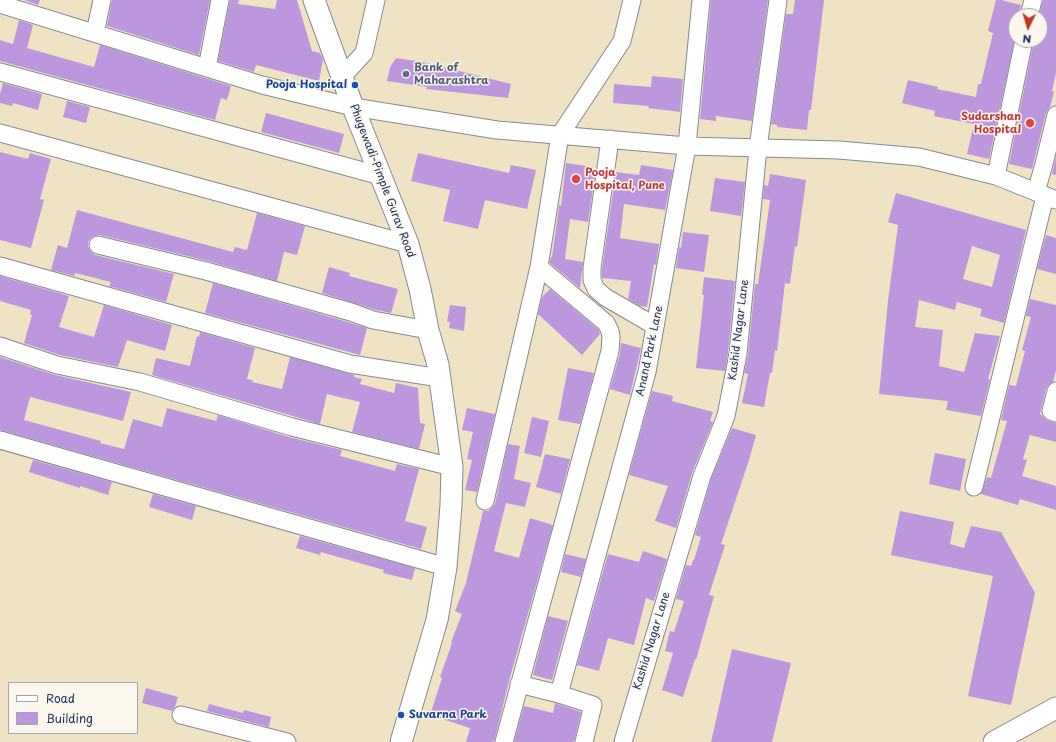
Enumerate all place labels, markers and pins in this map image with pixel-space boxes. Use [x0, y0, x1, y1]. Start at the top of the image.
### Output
place label: Bank of Maharashtra [414, 61, 489, 87]
marker: Bank of Maharashtra [401, 69, 411, 79]
place label: Pooja Hospital [266, 78, 347, 92]
marker: Pooja Hospital [350, 80, 360, 90]
place label: Sudarshan Hospital [961, 110, 1021, 136]
marker: Sudarshan Hospital [1024, 117, 1036, 129]
place label: Pooja Hospital, Pune [585, 166, 665, 192]
marker: Pooja Hospital, Pune [570, 173, 582, 185]
place label: Suvarna Park [409, 708, 487, 722]
marker: Suvarna Park [396, 710, 406, 720]

